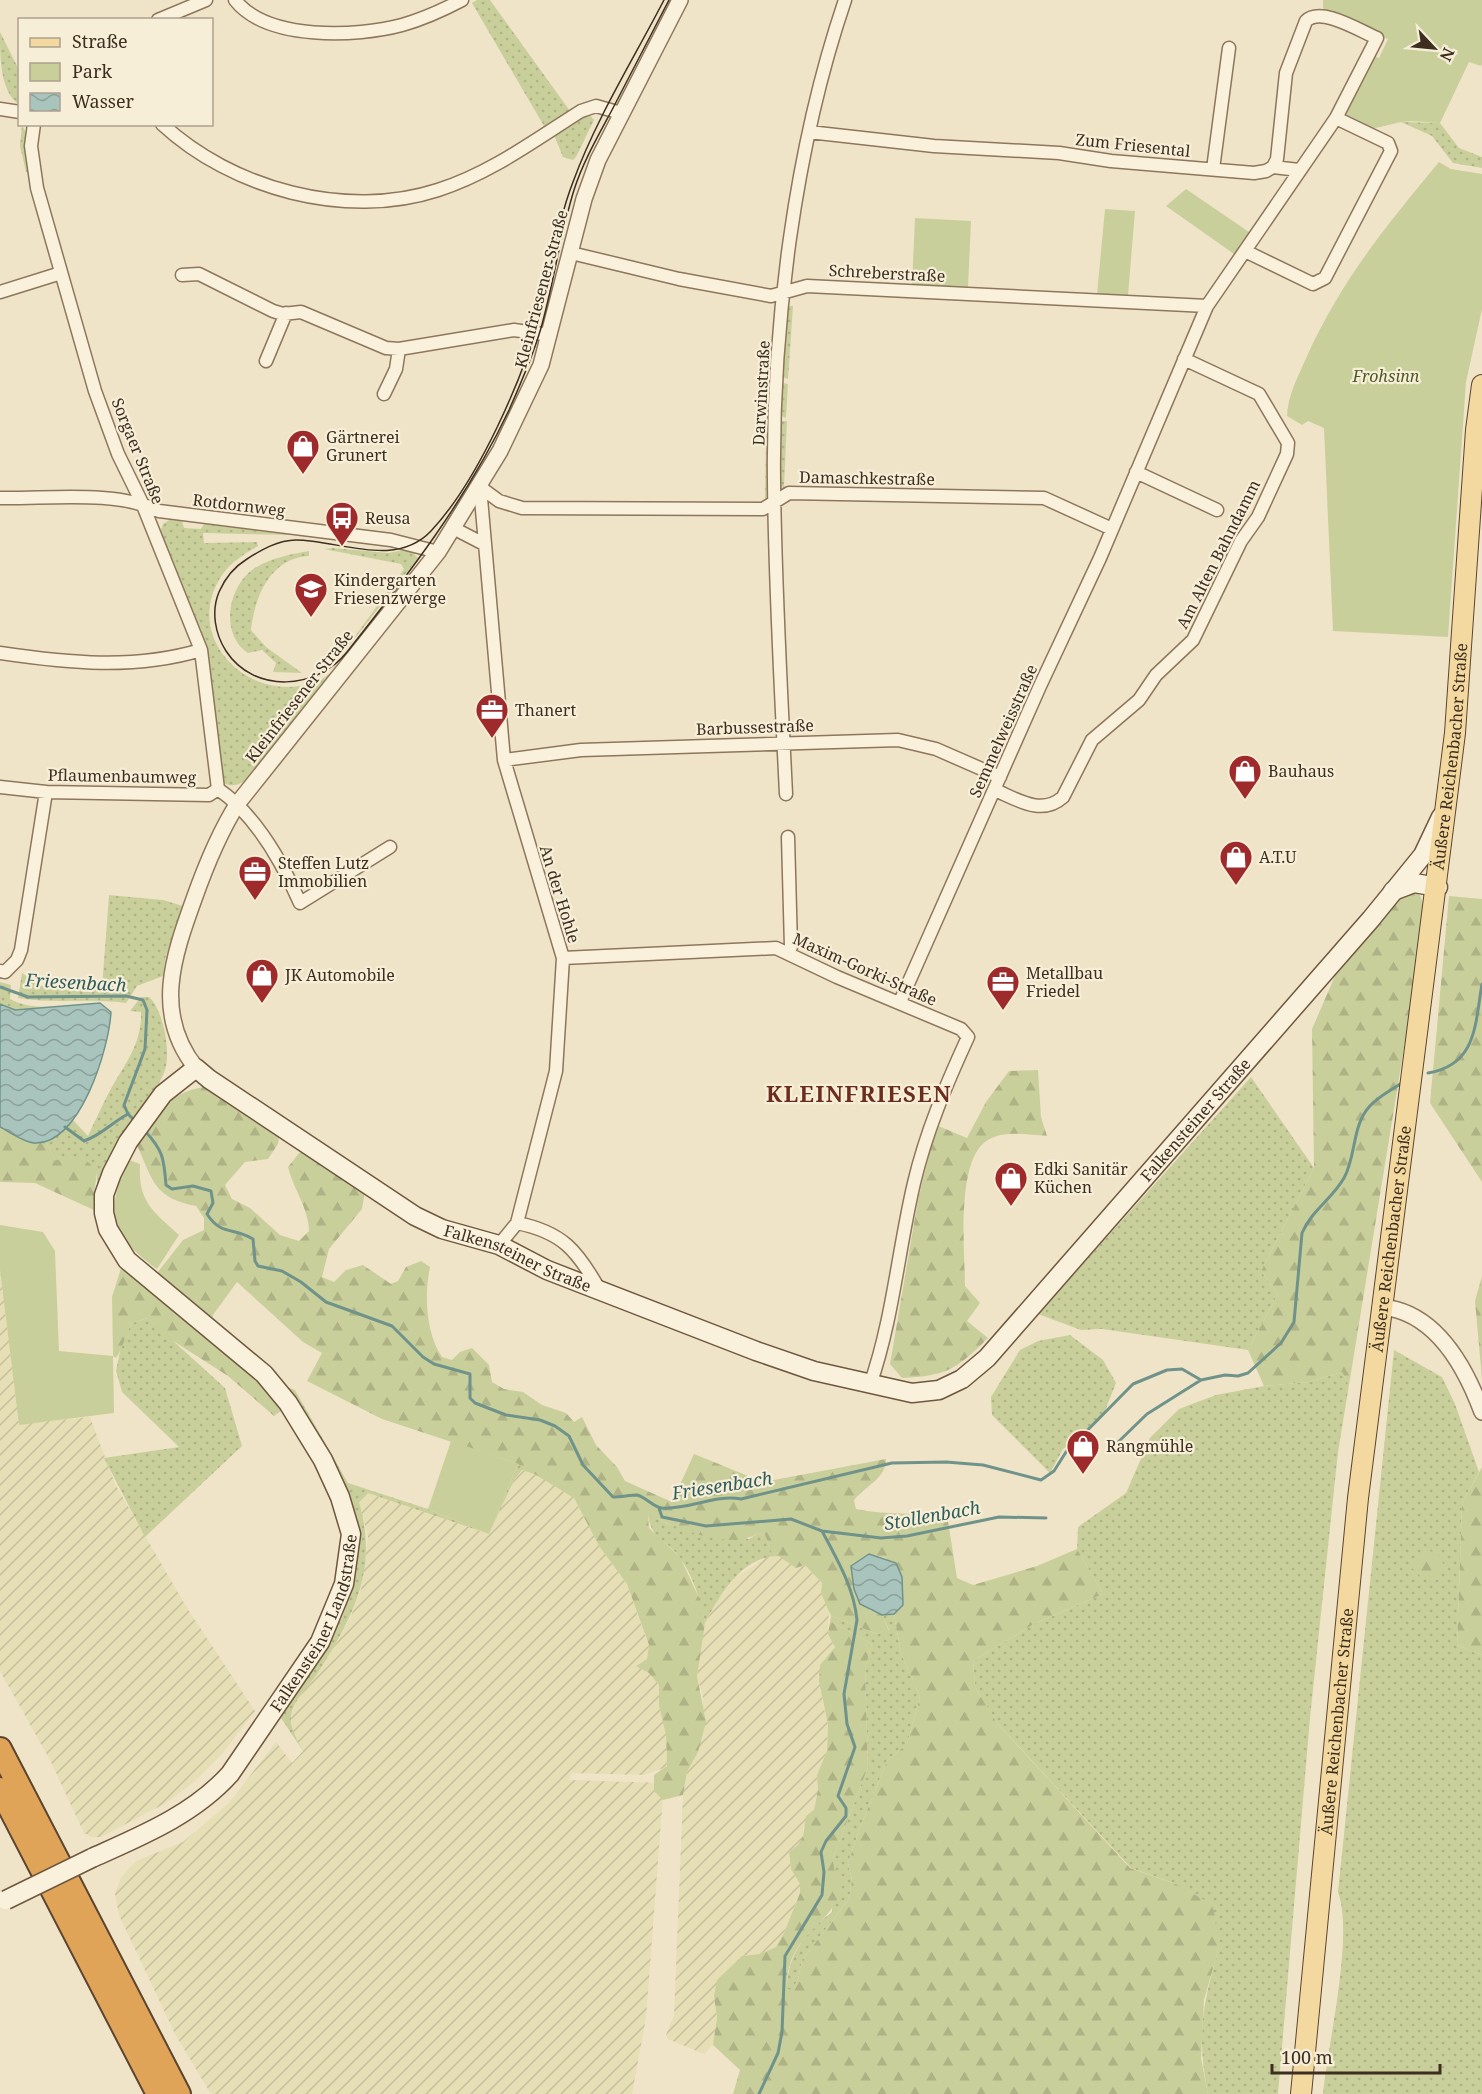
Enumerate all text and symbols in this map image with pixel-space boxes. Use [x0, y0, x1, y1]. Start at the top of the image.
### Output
legend [18, 18, 213, 126]
north arrow [1404, 18, 1464, 78]
text: Straße [72, 29, 128, 53]
text: N [1435, 44, 1460, 65]
text: Park [72, 59, 112, 83]
text: Wasser [72, 89, 135, 113]
street label: Zum Friesental [1075, 128, 1192, 162]
street label: Kleinfriesener Straße [509, 207, 573, 371]
street label: Schreberstraße [828, 259, 946, 287]
street label: Darwinstraße [747, 340, 775, 446]
park label: Frohsinn [1352, 365, 1420, 387]
street label: Sorgaer Straße [107, 395, 169, 507]
place label: Gärtnerei Grunert [326, 426, 400, 466]
shop icon: Gärtnerei Grunert [285, 428, 321, 475]
street label: Damaschkestraße [799, 466, 935, 490]
street label: Am Alten Bahndamm [1171, 476, 1265, 632]
street label: Rotdornweg [191, 488, 287, 522]
bus stop icon: Reusa [324, 500, 360, 547]
place label: Reusa [365, 507, 410, 529]
place label: Kindergarten Friesenzwerge [334, 569, 446, 609]
school or university icon: Kindergarten Friesenzwerge [293, 571, 329, 618]
street label: Kleinfriesener Straße [240, 625, 358, 767]
street label: Äußere Reichenbacher Straße [1427, 642, 1472, 871]
street label: Semmelweisstraße [964, 661, 1042, 801]
office icon: Thanert [474, 692, 510, 739]
place label: Thanert [515, 699, 576, 721]
street label: Barbussestraße [696, 714, 814, 740]
shop icon: Bauhaus [1227, 753, 1263, 800]
place label: Bauhaus [1268, 760, 1334, 782]
street label: Pflaumenbaumweg [48, 764, 197, 788]
shop icon: A.T.U [1218, 839, 1254, 886]
street label: An der Hohle [535, 842, 585, 946]
place label: A.T.U [1259, 846, 1297, 868]
place label: Steffen Lutz Immobilien [278, 852, 369, 892]
office icon: Steffen Lutz Immobilien [237, 854, 273, 901]
street label: Maxim-Gorki-Straße [789, 927, 941, 1011]
shop icon: JK Automobile [244, 957, 280, 1004]
place label: Metallbau Friedel [1026, 962, 1103, 1002]
place label: JK Automobile [284, 964, 395, 986]
office icon: Metallbau Friedel [985, 964, 1021, 1011]
water label: Friesenbach [24, 967, 128, 997]
street label: Falkensteiner Straße [1135, 1053, 1256, 1186]
district label: KLEINFRIESEN [766, 1078, 952, 1108]
street label: Äußere Reichenbacher Straße [1366, 1124, 1416, 1353]
place label: Edki Sanitär Küchen [1034, 1158, 1128, 1198]
shop icon: Edki Sanitär Küchen [993, 1160, 1029, 1207]
street label: Falkensteiner Straße [441, 1219, 594, 1297]
shop icon: Rangmühle [1065, 1428, 1101, 1475]
place label: Rangmühle [1106, 1435, 1193, 1457]
water label: Friesenbach [669, 1465, 774, 1505]
water label: Stollenbach [882, 1495, 982, 1535]
street label: Falkensteiner Landstraße [265, 1533, 362, 1716]
street label: Äußere Reichenbacher Straße [1315, 1607, 1358, 1836]
scale bar [1272, 2037, 1440, 2075]
text: 100 m [1281, 2045, 1333, 2069]

